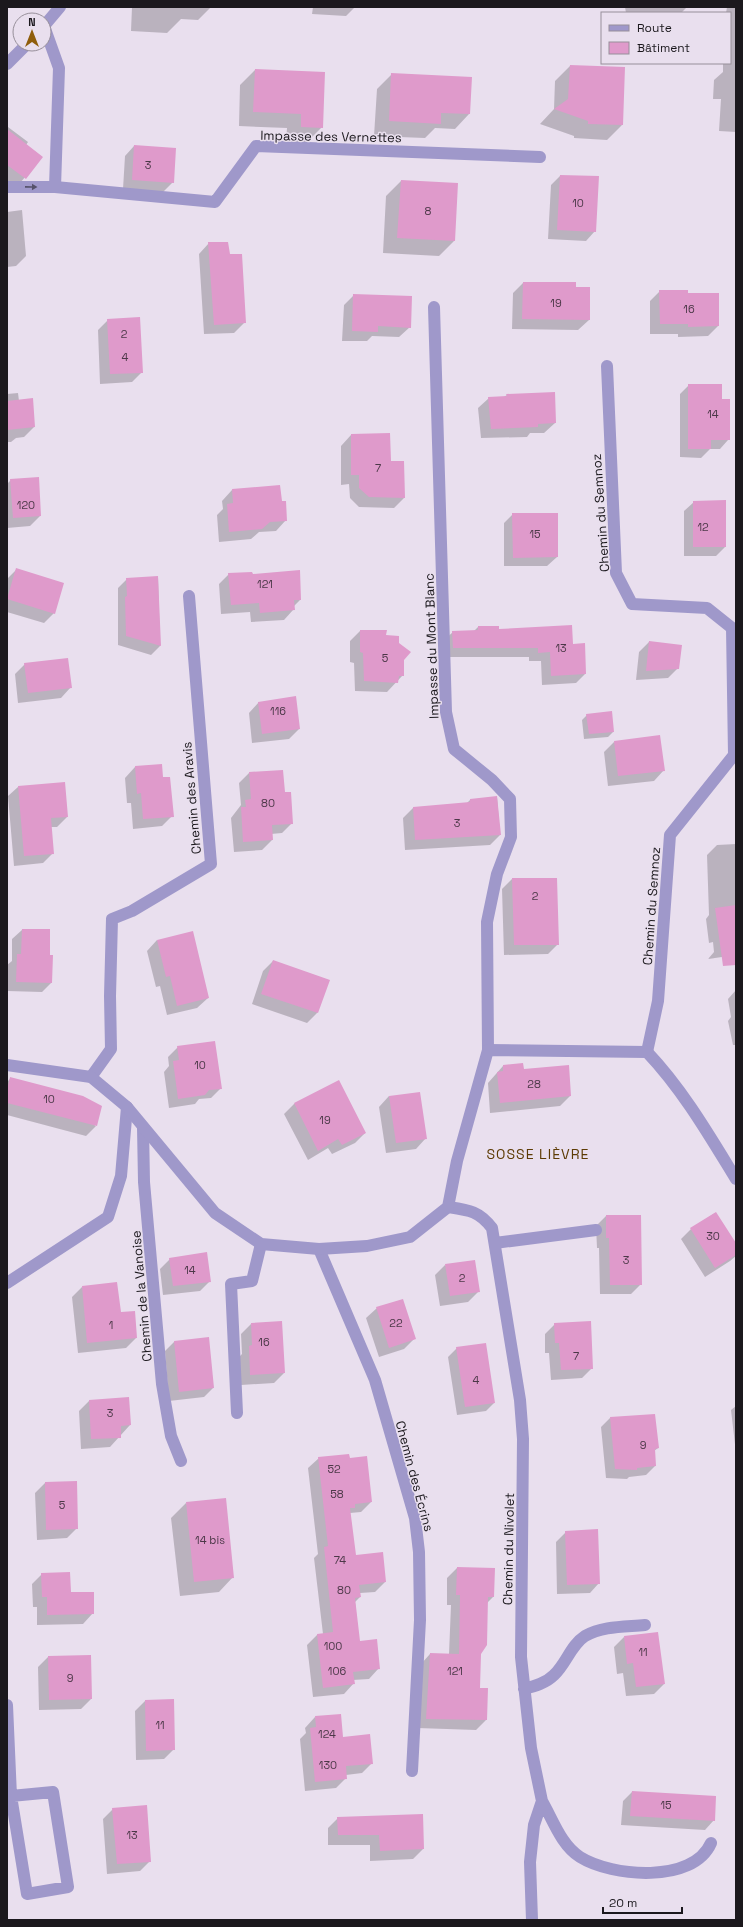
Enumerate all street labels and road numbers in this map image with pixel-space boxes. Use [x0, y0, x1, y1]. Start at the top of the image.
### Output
street label: Impasse des Vernettes [260, 127, 402, 146]
street label: Chemin du Semnoz [588, 453, 613, 573]
street label: Impasse du Mont Blanc [420, 573, 443, 719]
street label: Chemin des Aravis [178, 741, 205, 855]
street label: Chemin du Semnoz [639, 846, 664, 966]
street label: Chemin de la Vanoise [127, 1230, 156, 1362]
street label: Chemin des Écrins [392, 1419, 438, 1534]
street label: Chemin du Nivolet [499, 1493, 518, 1605]

